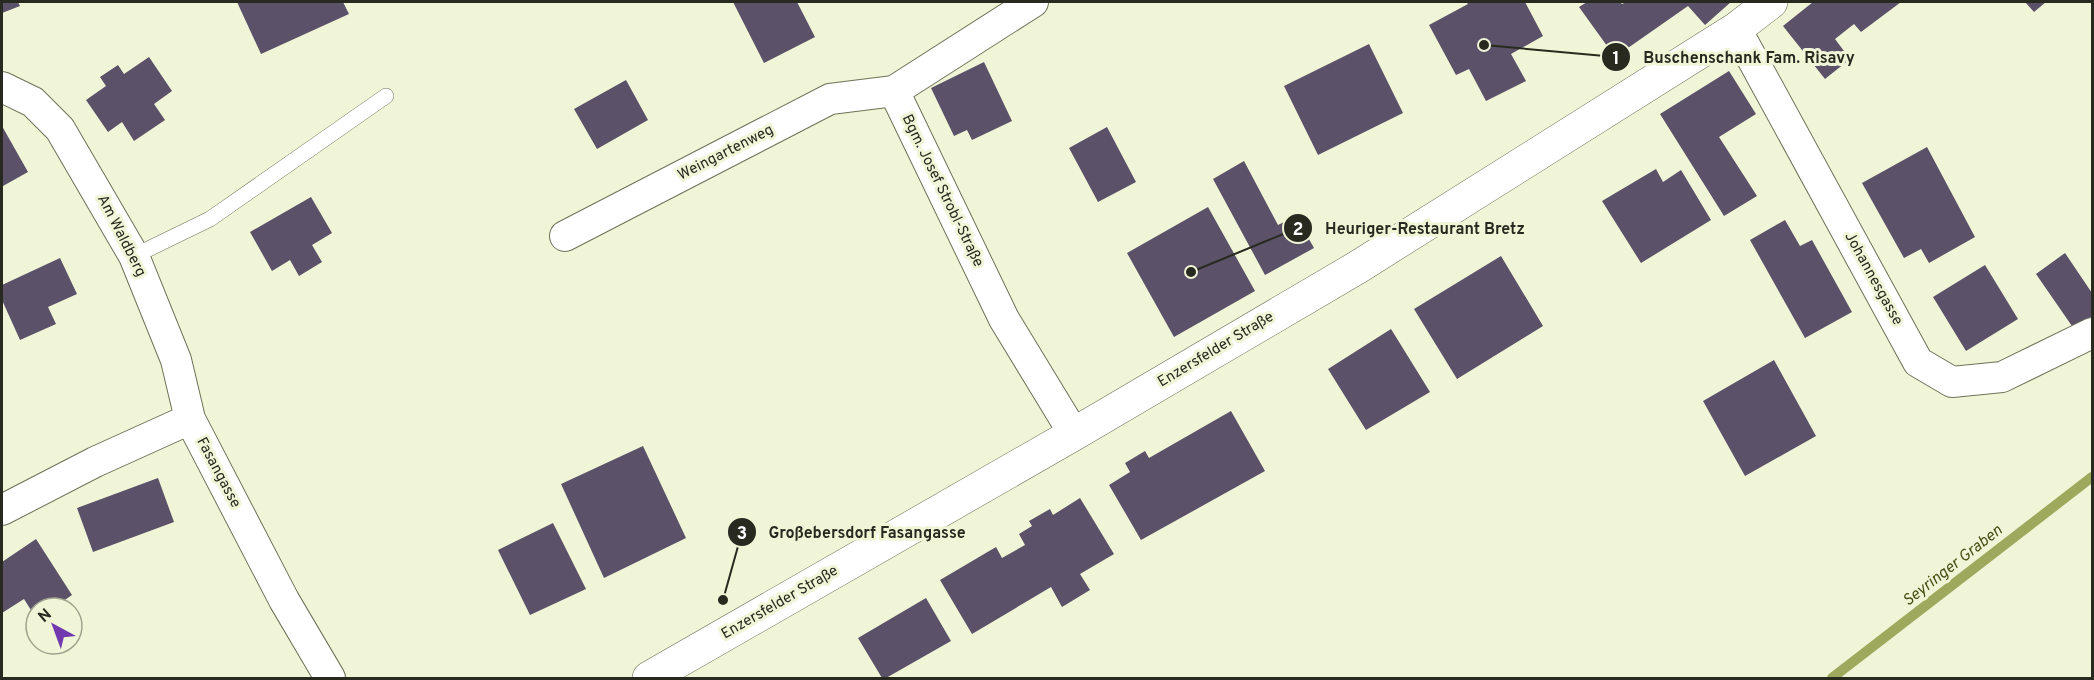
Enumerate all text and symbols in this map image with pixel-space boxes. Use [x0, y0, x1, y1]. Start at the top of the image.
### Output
callout: Buschenschank Fam. Risavy [1601, 40, 1867, 74]
text: 1 [1612, 48, 1620, 71]
text: Buschenschank Fam. Risavy [1643, 49, 1855, 69]
street label: Bgm. Josef Strobl-Straße [897, 112, 987, 270]
street label: Weingartenweg [675, 121, 777, 185]
street label: Am Waldberg [92, 192, 150, 280]
callout: Heuriger-Restaurant Bretz [1283, 211, 1537, 245]
text: 2 [1292, 219, 1304, 242]
text: Heuriger-Restaurant Bretz [1325, 220, 1525, 240]
street label: Johannesgasse [1840, 229, 1906, 329]
street label: Enzersfelder Straße [1155, 308, 1277, 392]
street label: Fasangasse [191, 434, 245, 512]
callout: Großebersdorf Fasangasse [727, 515, 978, 549]
water label: Seyringer Graben [1899, 521, 2007, 611]
text: 3 [737, 523, 747, 546]
text: Großebersdorf Fasangasse [768, 524, 966, 544]
street label: Enzersfelder Straße [718, 562, 842, 644]
north arrow [24, 596, 84, 656]
text: N [35, 605, 56, 628]

